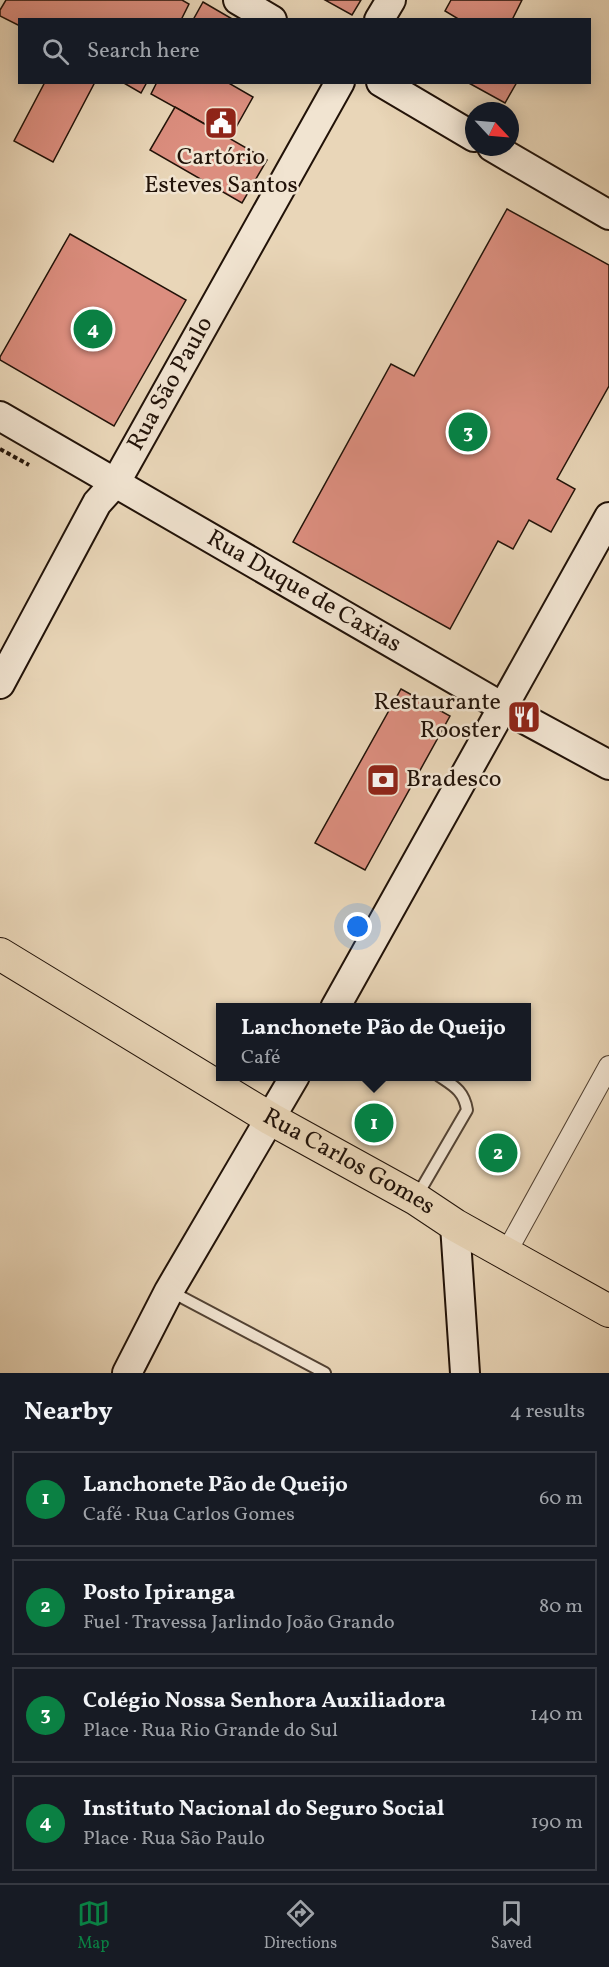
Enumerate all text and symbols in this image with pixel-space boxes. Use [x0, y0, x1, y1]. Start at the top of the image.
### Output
search box [18, 18, 591, 84]
icon: search [39, 35, 72, 68]
text: Search here [87, 36, 200, 67]
north arrow [465, 102, 519, 156]
public building icon: Cartório Esteves Santos [203, 105, 239, 141]
place label: Cartório Esteves Santos [144, 141, 298, 203]
pin: 4 [74, 306, 112, 352]
street label: Rua São Paulo [120, 311, 222, 457]
pin: 3 [448, 410, 488, 454]
street label: Rua Duque de Caxias [200, 522, 407, 662]
place label: Restaurante Rooster [374, 686, 501, 748]
restaurant icon: Restaurante Rooster [506, 699, 542, 735]
bank icon: Bradesco [365, 762, 401, 798]
place label: Bradesco [406, 763, 502, 797]
your location [343, 912, 372, 941]
popup [216, 1003, 531, 1081]
text: Lanchonete Pão de Queijo [241, 1013, 506, 1044]
text: Café [241, 1044, 280, 1072]
street label: Rua Carlos Gomes [256, 1100, 442, 1224]
pin: 1 [354, 1100, 394, 1146]
pin: 2 [478, 1130, 518, 1176]
text: Nearby [24, 1394, 113, 1430]
text: 4 results [510, 1398, 585, 1426]
text: Lanchonete Pão de Queijo [83, 1470, 348, 1501]
text: 1 [41, 1485, 50, 1513]
text: 60 m [539, 1485, 583, 1513]
text: Café · Rua Carlos Gomes [83, 1501, 295, 1529]
text: Posto Ipiranga [83, 1578, 235, 1609]
text: 2 [40, 1593, 51, 1621]
text: 80 m [539, 1593, 583, 1621]
text: Fuel · Travessa Jarlindo João Grando [83, 1609, 395, 1637]
text: Colégio Nossa Senhora Auxiliadora [83, 1686, 446, 1717]
text: 3 [40, 1701, 51, 1729]
text: 140 m [530, 1701, 583, 1729]
text: Place · Rua Rio Grande do Sul [83, 1717, 338, 1745]
text: Instituto Nacional do Seguro Social [83, 1794, 444, 1825]
text: 4 [39, 1809, 52, 1837]
text: 190 m [531, 1809, 583, 1837]
text: Place · Rua São Paulo [83, 1825, 265, 1853]
tab: Map [77, 1897, 110, 1955]
tab: Directions [264, 1897, 337, 1955]
tab: Saved [491, 1897, 532, 1955]

